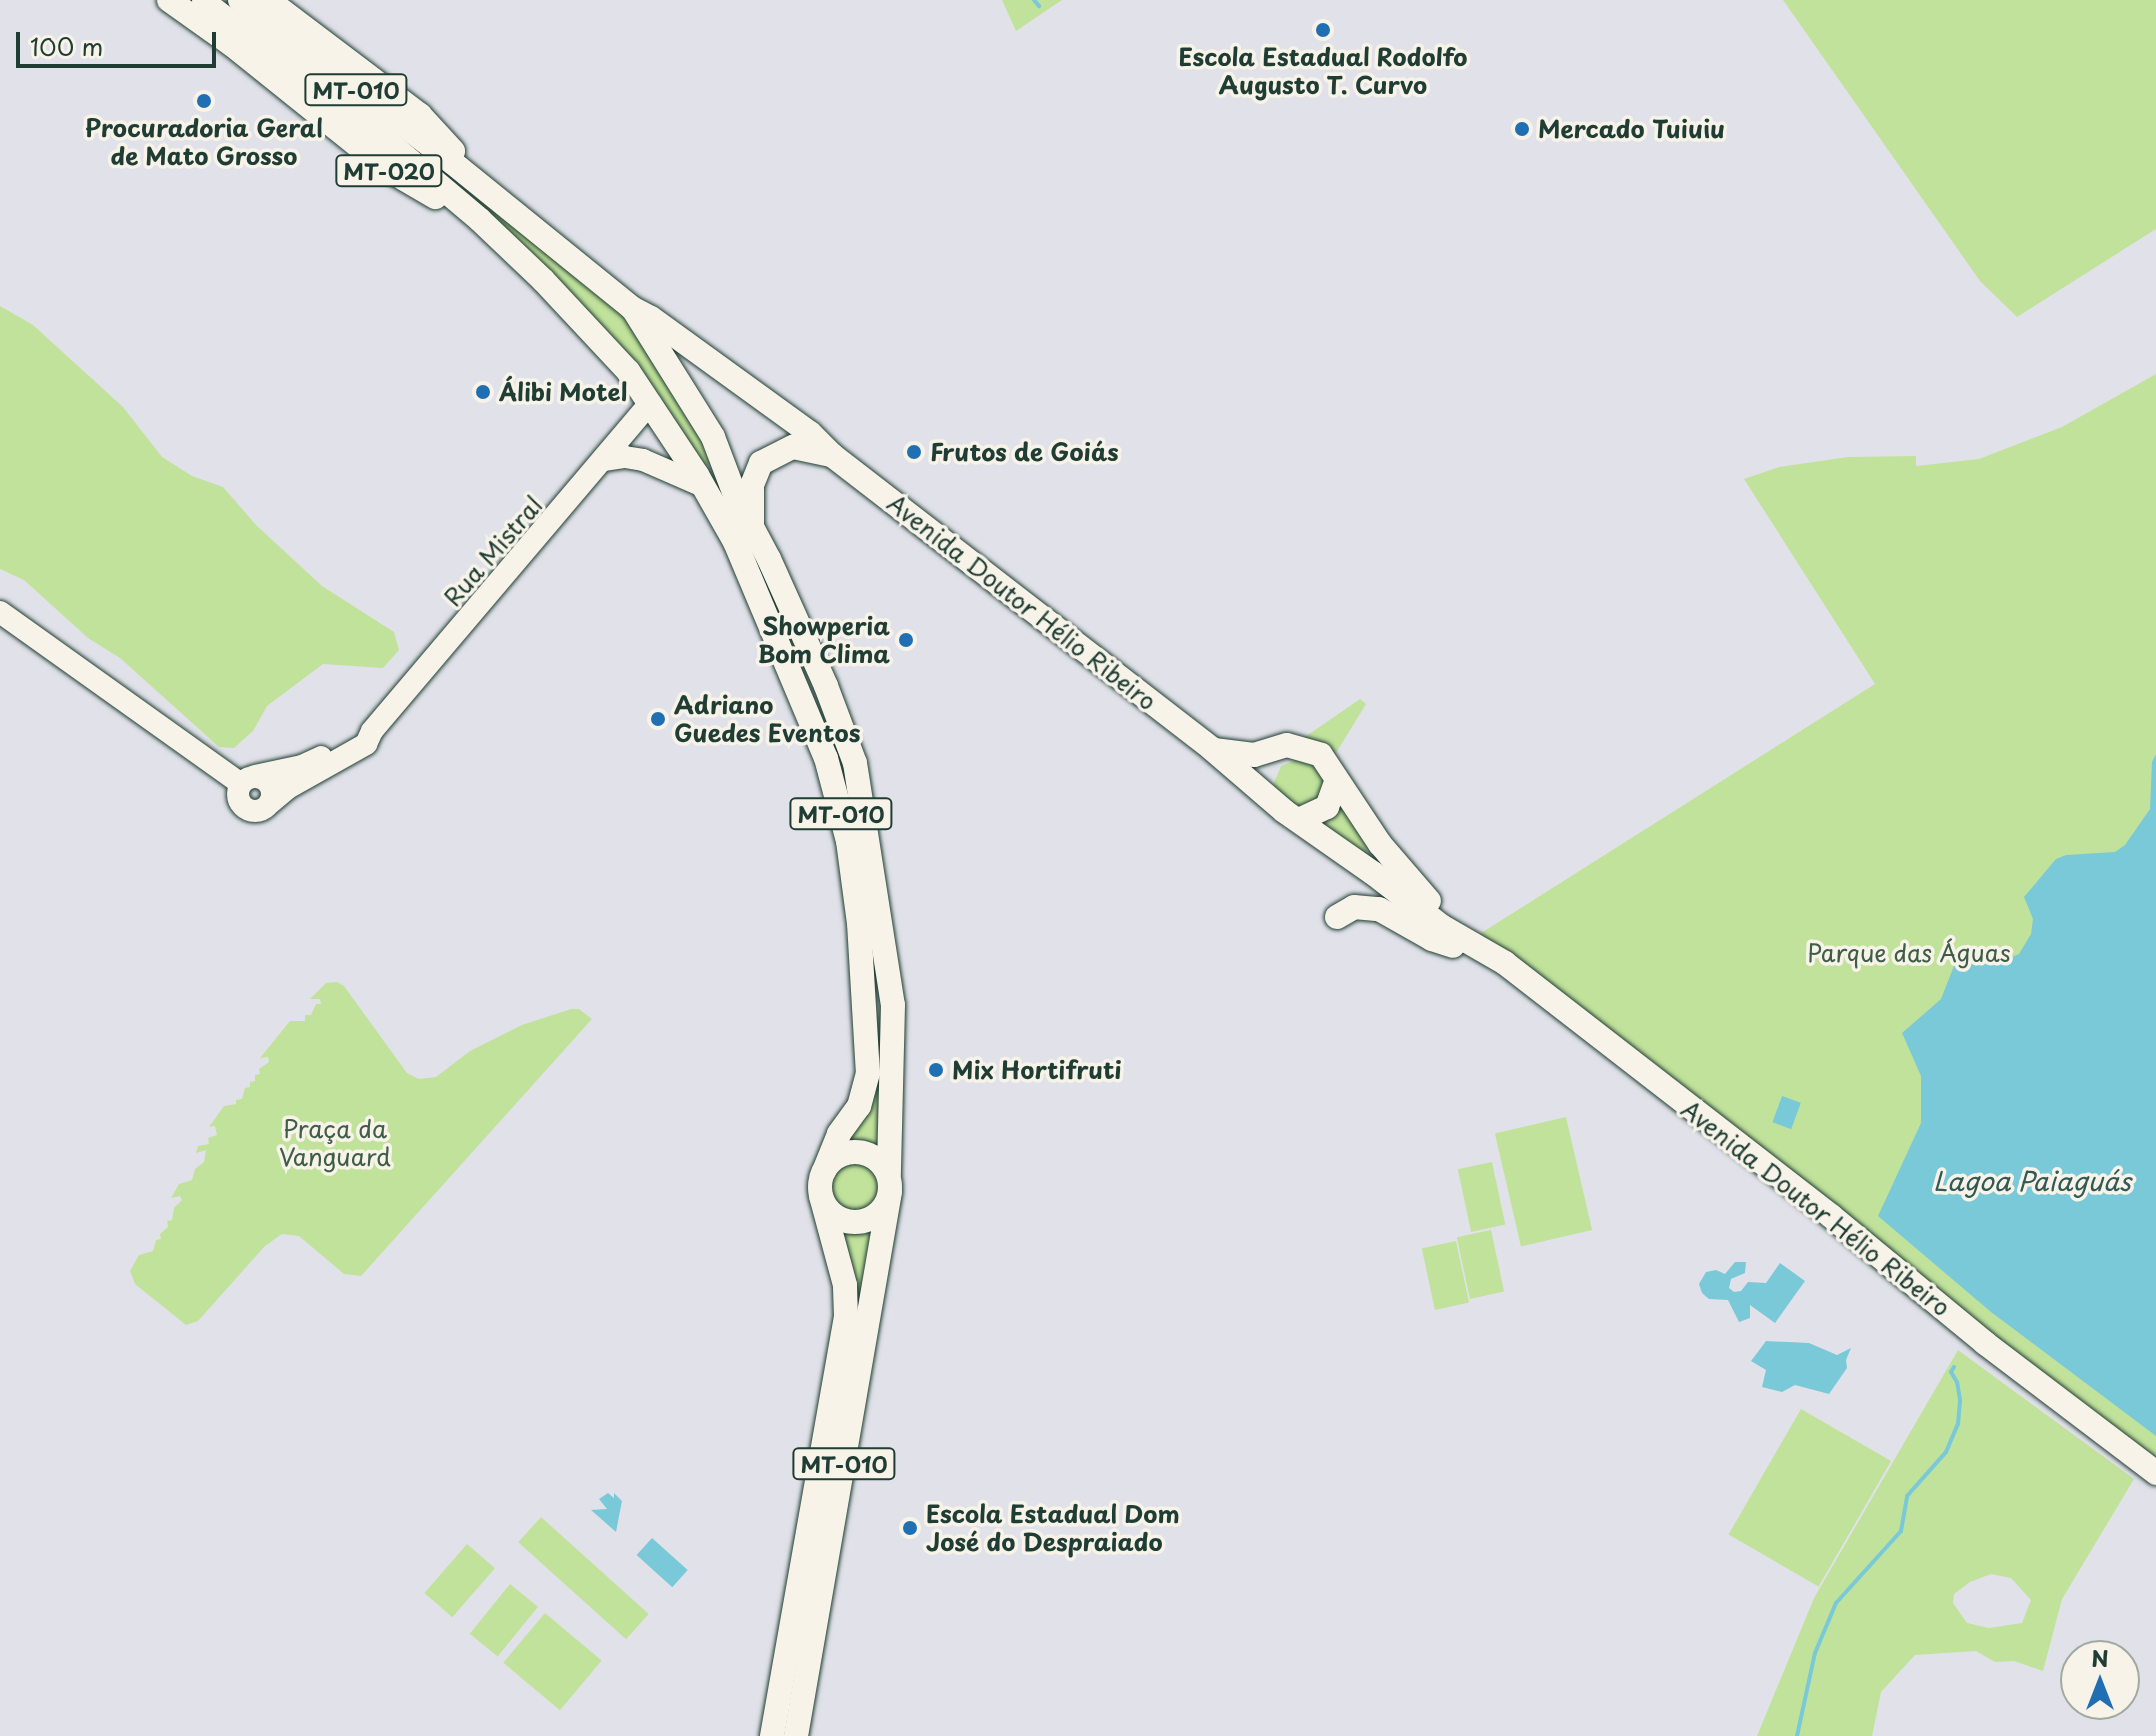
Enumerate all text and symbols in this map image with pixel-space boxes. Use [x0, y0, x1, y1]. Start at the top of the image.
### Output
scale bar [20, 16, 220, 66]
marker: Escola Estadual Rodolfo Augusto T. Curvo [1314, 21, 1332, 39]
text: 100 m [30, 28, 103, 64]
place label: Escola Estadual Rodolfo Augusto T. Curvo [1178, 43, 1468, 99]
road number: MT-010 [304, 72, 408, 108]
marker: Procuradoria Geral de Mato Grosso [195, 92, 213, 110]
place label: Procuradoria Geral de Mato Grosso [84, 114, 324, 170]
place label: Mercado Tuiuiu [1538, 115, 1724, 143]
marker: Mercado Tuiuiu [1513, 120, 1531, 138]
road number: MT-020 [335, 153, 443, 189]
place label: Álibi Motel [499, 378, 628, 406]
marker: Álibi Motel [474, 383, 492, 401]
place label: Frutos de Goiás [930, 438, 1118, 466]
marker: Frutos de Goiás [905, 443, 923, 461]
street label: Avenida Doutor Hélio Ribeiro [882, 488, 1162, 716]
street label: Rua Mistral [438, 490, 548, 612]
place label: Showperia Bom Clima [758, 612, 890, 668]
marker: Showperia Bom Clima [897, 631, 915, 649]
place label: Adriano Guedes Eventos [674, 691, 861, 747]
marker: Adriano Guedes Eventos [649, 710, 667, 728]
road number: MT-010 [789, 796, 893, 832]
park label: Parque das Águas [1806, 939, 2012, 967]
place label: Mix Hortifruti [952, 1056, 1122, 1084]
marker: Mix Hortifruti [927, 1061, 945, 1079]
street label: Avenida Doutor Hélio Ribeiro [1676, 1094, 1956, 1322]
park label: Praça da Vanguard [279, 1115, 391, 1171]
water label: Lagoa Paiaguás [1933, 1165, 2131, 1197]
road number: MT-010 [792, 1446, 896, 1482]
place label: Escola Estadual Dom José do Despraiado [926, 1500, 1180, 1556]
marker: Escola Estadual Dom José do Despraiado [901, 1519, 919, 1537]
north arrow [2060, 1640, 2140, 1720]
text: N [2091, 1641, 2109, 1674]

